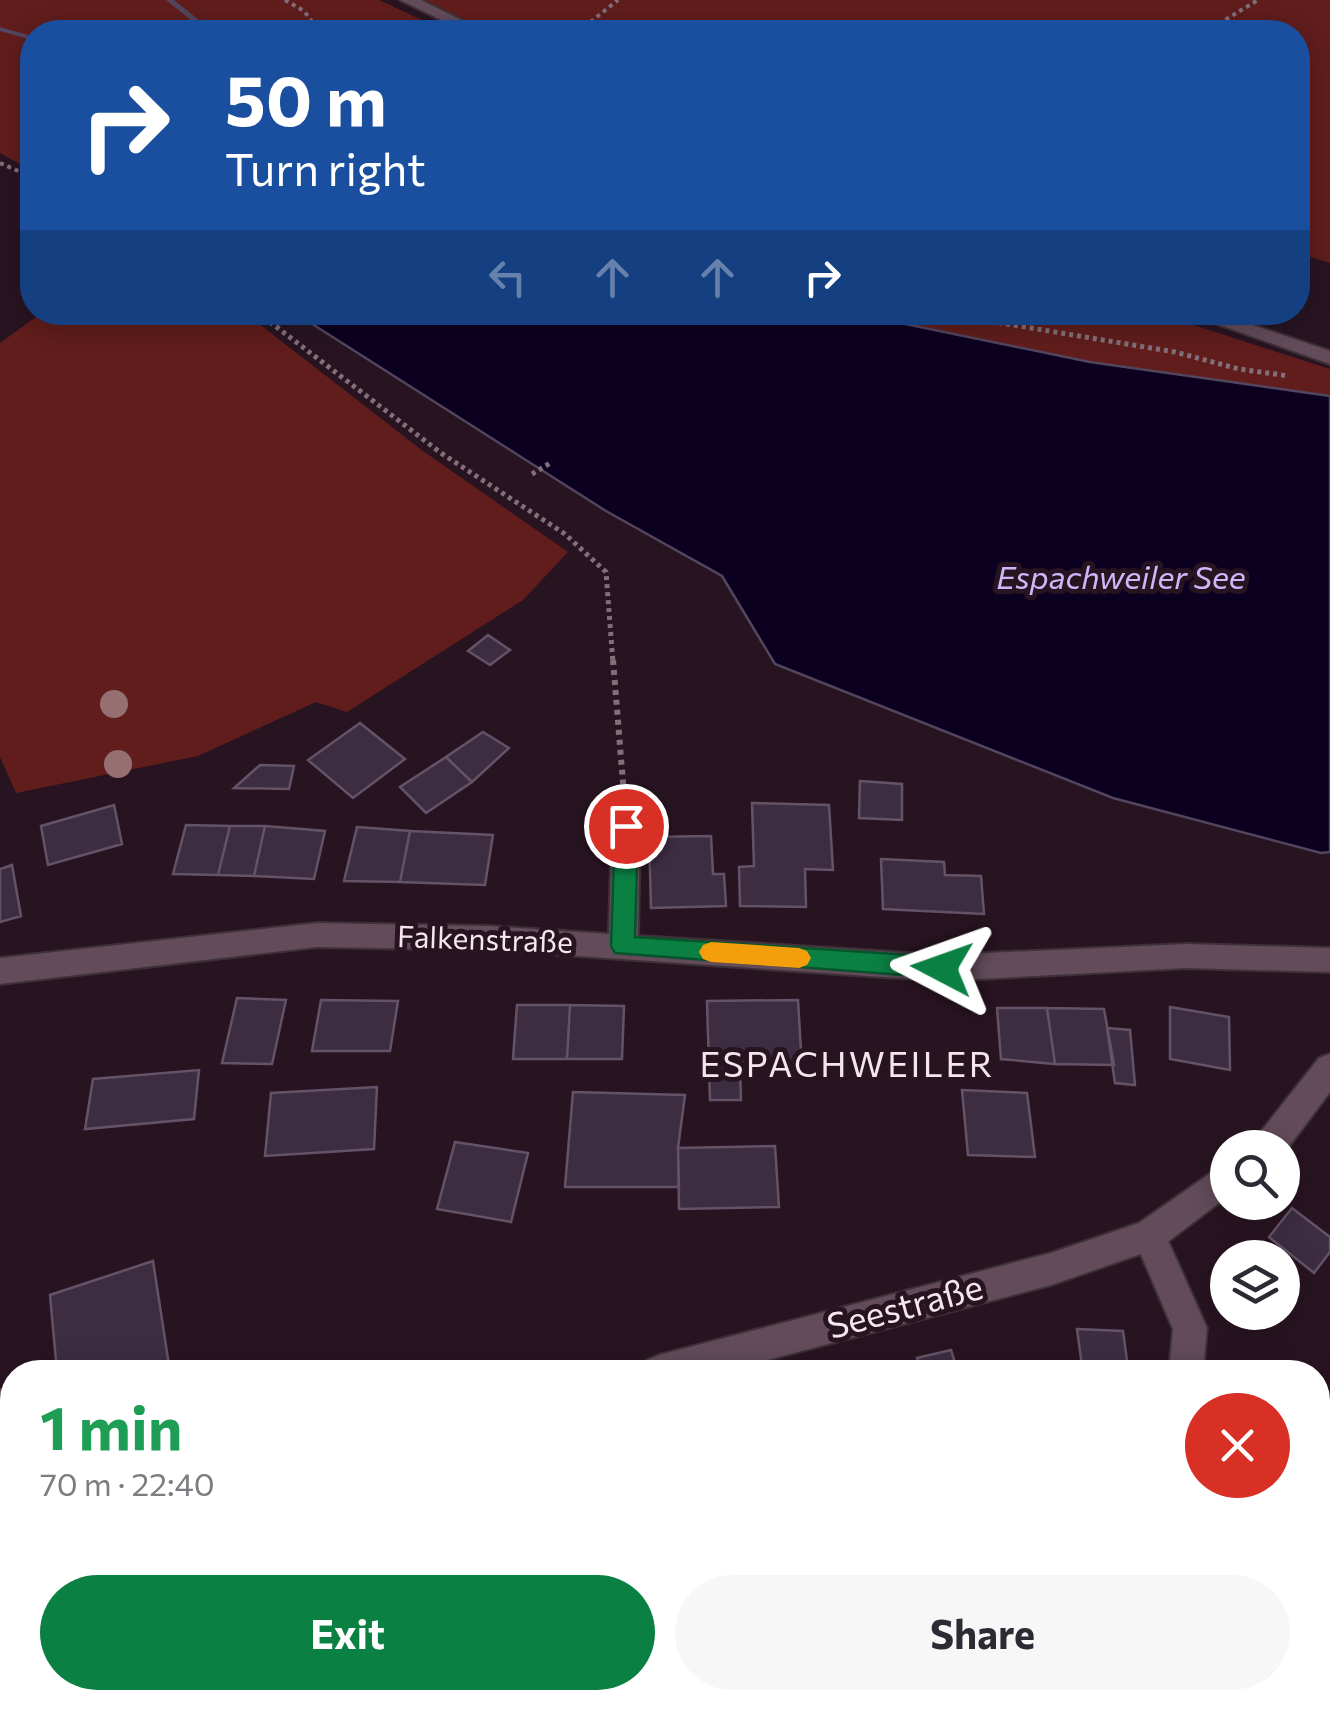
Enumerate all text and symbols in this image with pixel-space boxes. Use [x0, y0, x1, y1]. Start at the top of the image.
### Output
text: 50 m [225, 55, 387, 140]
icon: right [60, 60, 190, 190]
text: Turn right [225, 140, 426, 195]
icon: left [480, 250, 535, 305]
icon: ahead [585, 250, 640, 305]
icon: ahead [690, 250, 745, 305]
icon: right [795, 250, 850, 305]
water label: Espachweiler See [996, 556, 1246, 596]
pin [584, 784, 669, 869]
icon: arrive [599, 799, 654, 854]
street label: Falkenstraße [397, 916, 574, 959]
position arrow [890, 916, 994, 1020]
district label: ESPACHWEILER [699, 1041, 995, 1084]
map controls [1210, 1130, 1300, 1330]
button: search [1210, 1130, 1300, 1220]
button: layers [1210, 1240, 1300, 1330]
street label: Seestraße [822, 1263, 987, 1346]
text: 1 min [40, 1389, 182, 1462]
button: close [1185, 1393, 1290, 1498]
text: 70 m · 22:40 [40, 1463, 215, 1503]
button: Exit [40, 1575, 655, 1690]
button: Share [675, 1575, 1290, 1690]

